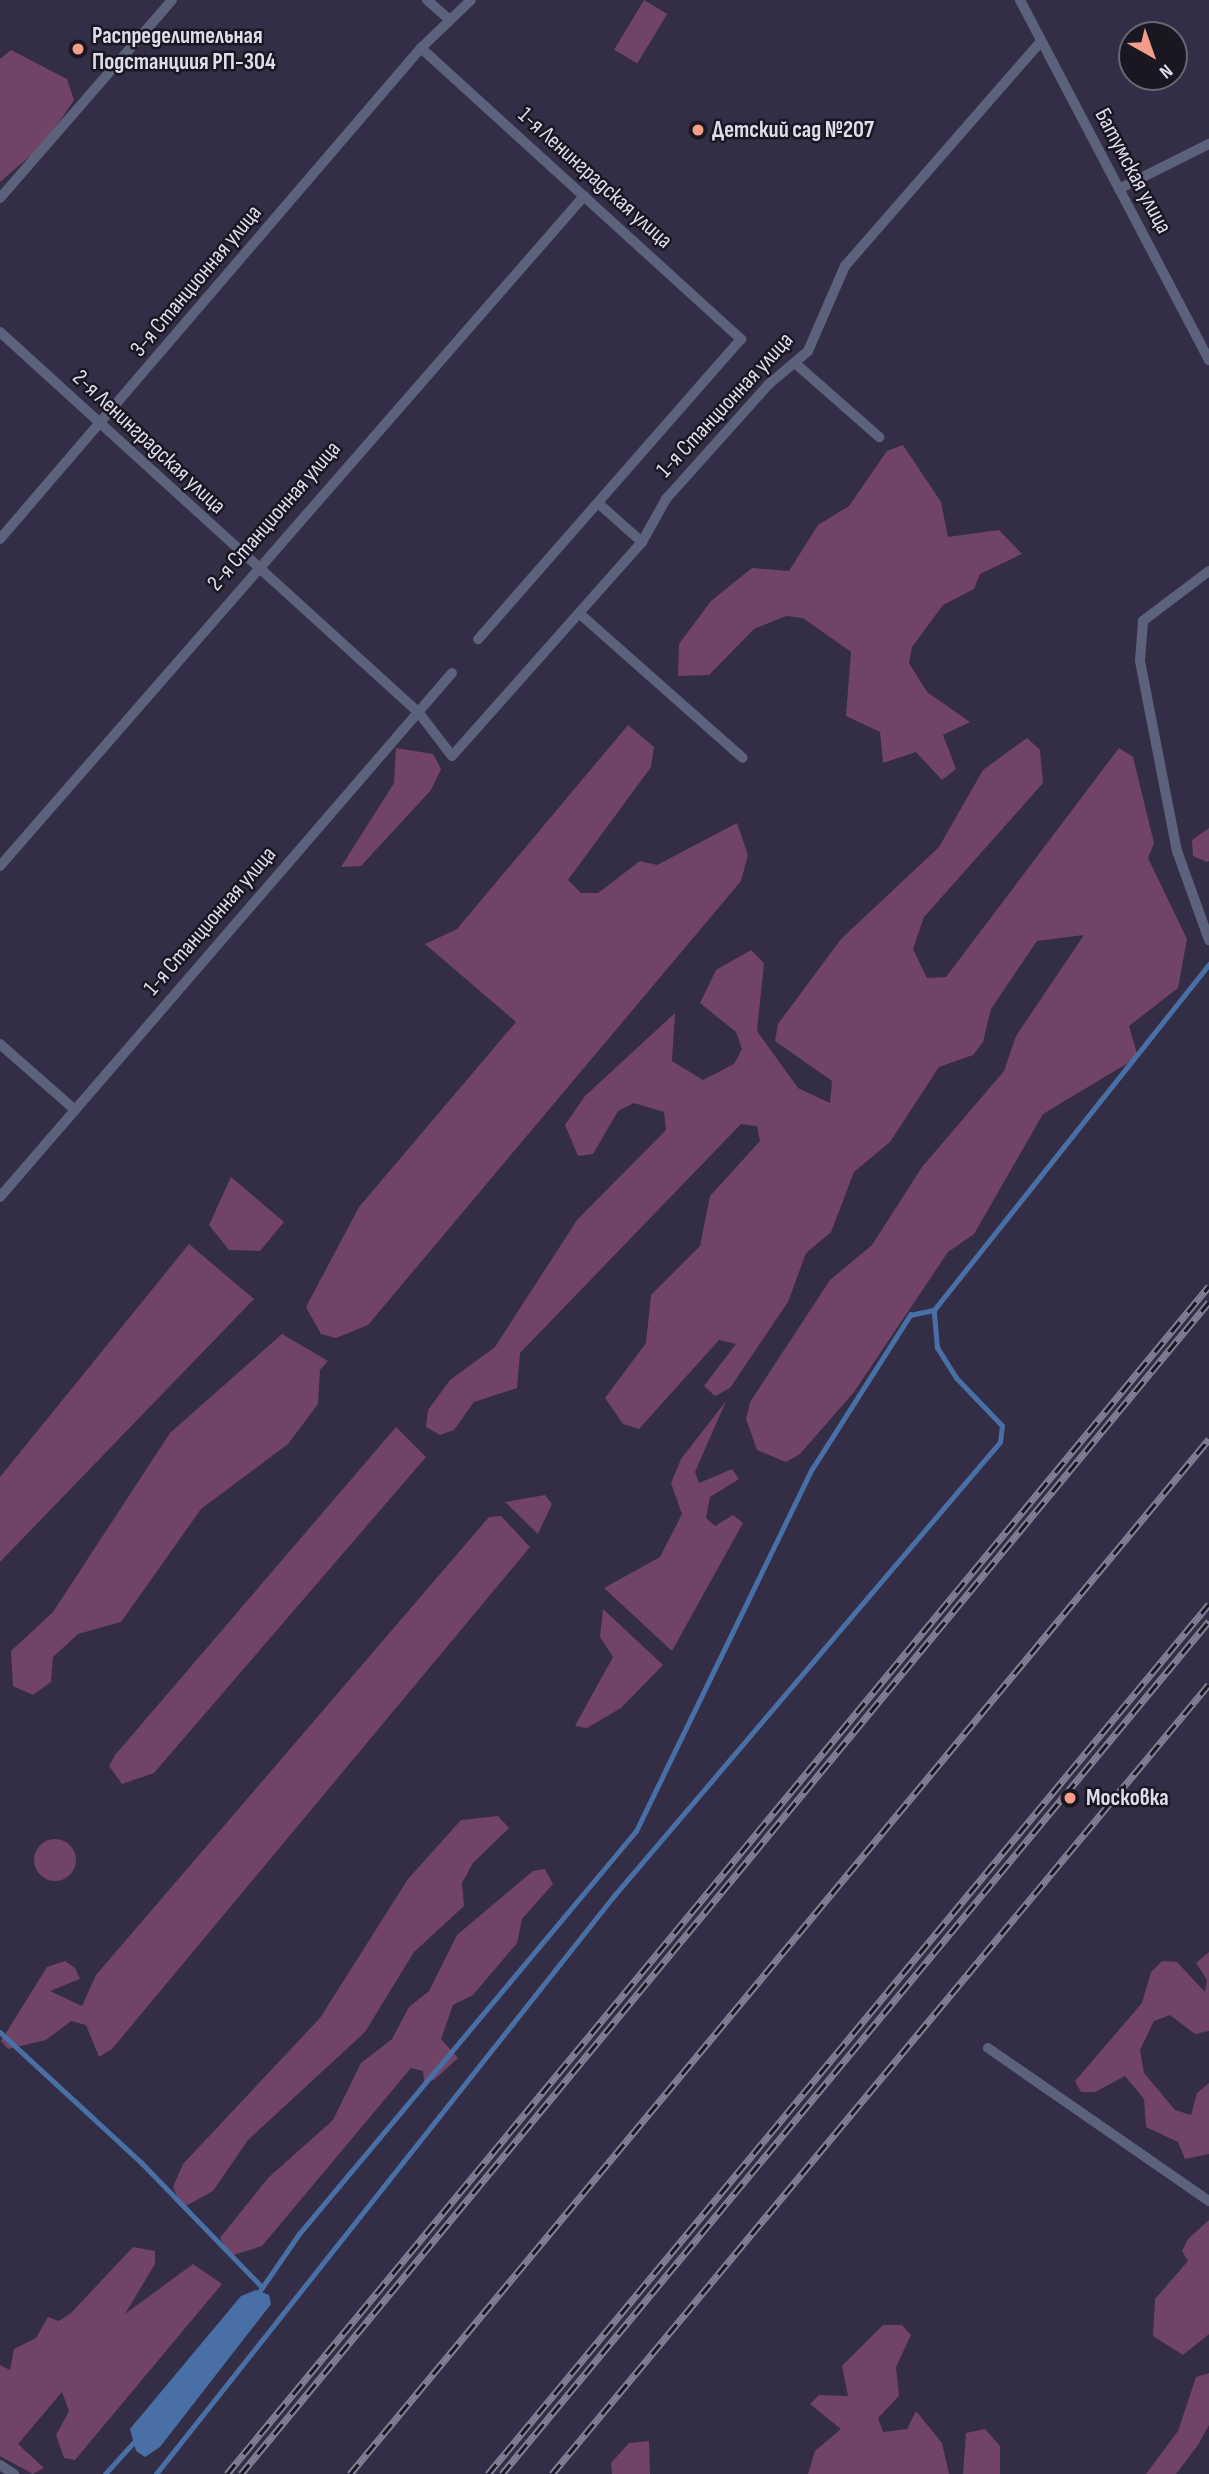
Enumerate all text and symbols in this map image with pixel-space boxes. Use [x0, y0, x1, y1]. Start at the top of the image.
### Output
north arrow [1118, 21, 1188, 91]
place label: Распределительная Подстанциия РП-304 [92, 22, 276, 76]
marker: Распределительная Подстанциия РП-304 [70, 41, 86, 57]
text: N [1154, 59, 1177, 83]
street label: 1-я Ленинградская улица [512, 102, 678, 254]
street label: Батумская улица [1088, 104, 1178, 238]
place label: Детский сад №207 [712, 116, 874, 144]
marker: Детский сад №207 [690, 122, 706, 138]
street label: 3-я Станционная улица [124, 200, 268, 362]
street label: 1-я Станционная улица [651, 327, 799, 483]
street label: 2-я Ленинградская улица [67, 364, 231, 520]
street label: 2-я Станционная улица [201, 435, 347, 597]
street label: 1-я Станционная улица [138, 841, 282, 1001]
place label: Московка [1086, 1784, 1169, 1812]
marker: Московка [1060, 1788, 1080, 1808]

